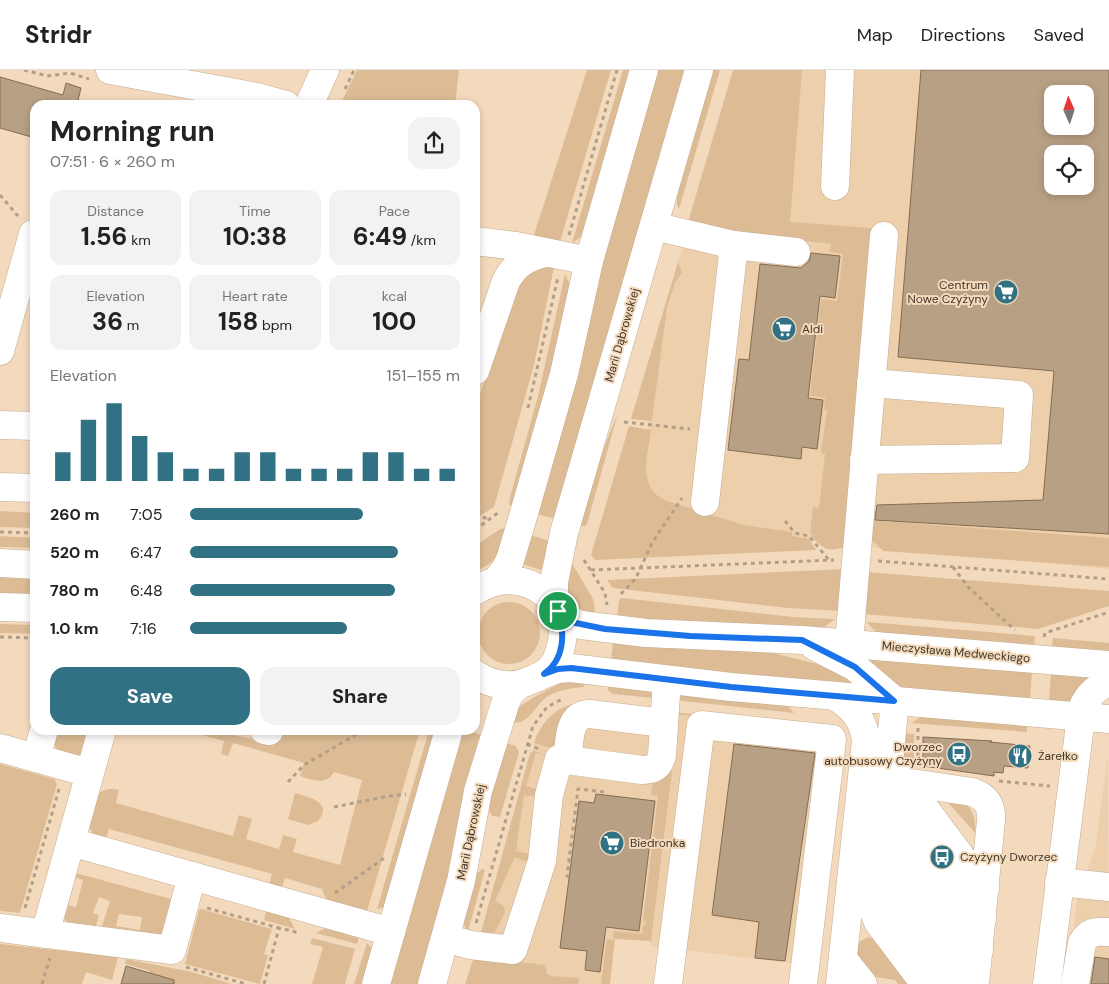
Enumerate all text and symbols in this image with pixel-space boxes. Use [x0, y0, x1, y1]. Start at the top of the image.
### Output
text: Stridr [25, 19, 92, 50]
text: Map [857, 23, 893, 47]
text: Directions [921, 23, 1006, 47]
text: Saved [1034, 23, 1084, 47]
north arrow [1044, 85, 1094, 135]
map controls [1044, 85, 1094, 195]
text: Morning run [50, 113, 215, 150]
button: share [408, 117, 460, 169]
button: locate [1044, 145, 1094, 195]
text: 07:51 · 6 × 260 m [50, 151, 175, 172]
text: Distance [87, 202, 144, 220]
text: Time [239, 202, 271, 220]
text: Pace [379, 202, 410, 220]
text: 1.56 [81, 220, 127, 253]
text: 10:38 [223, 220, 287, 253]
text: 6:49 [353, 220, 407, 253]
text: km [127, 231, 151, 249]
text: /km [407, 231, 436, 249]
place label: Centrum Nowe Czyżyny [908, 277, 988, 307]
supermarket icon: Centrum Nowe Czyżyny [993, 279, 1019, 305]
street label: Marii Dąbrowskiej [601, 286, 643, 384]
text: Elevation [86, 287, 145, 305]
text: Heart rate [222, 287, 288, 305]
text: kcal [382, 287, 407, 305]
text: 36 [92, 305, 123, 338]
text: 158 [218, 305, 258, 338]
text: 100 [372, 305, 416, 338]
text: m [123, 316, 139, 334]
text: bpm [258, 316, 292, 334]
supermarket icon: Aldi [771, 316, 797, 342]
place label: Aldi [802, 321, 823, 337]
text: Elevation [50, 365, 117, 386]
text: 151–155 m [387, 365, 460, 386]
text: 260 m [50, 504, 99, 525]
text: 7:05 [130, 504, 162, 525]
text: 520 m [50, 542, 99, 563]
text: 6:47 [130, 542, 162, 563]
text: 780 m [50, 580, 99, 601]
text: 6:48 [130, 580, 163, 601]
pin [537, 590, 579, 632]
icon: arrive [544, 597, 572, 625]
text: 1.0 km [50, 618, 99, 639]
text: 7:16 [130, 618, 157, 639]
street label: Mieczysława Medweckiego [881, 638, 1031, 666]
button: Save [50, 667, 250, 725]
button: Share [260, 667, 460, 725]
place label: Dworzec autobusowy Czyżyny [824, 739, 942, 769]
bus stop icon: Dworzec autobusowy Czyżyny [946, 741, 972, 767]
restaurant icon: Żarełko [1007, 743, 1033, 769]
place label: Żarełko [1038, 748, 1078, 764]
street label: Marii Dąbrowskiej [453, 783, 489, 881]
supermarket icon: Biedronka [599, 830, 625, 856]
place label: Biedronka [630, 835, 685, 851]
bus stop icon: Czyżyny Dworzec [929, 844, 955, 870]
place label: Czyżyny Dworzec [960, 849, 1058, 865]

